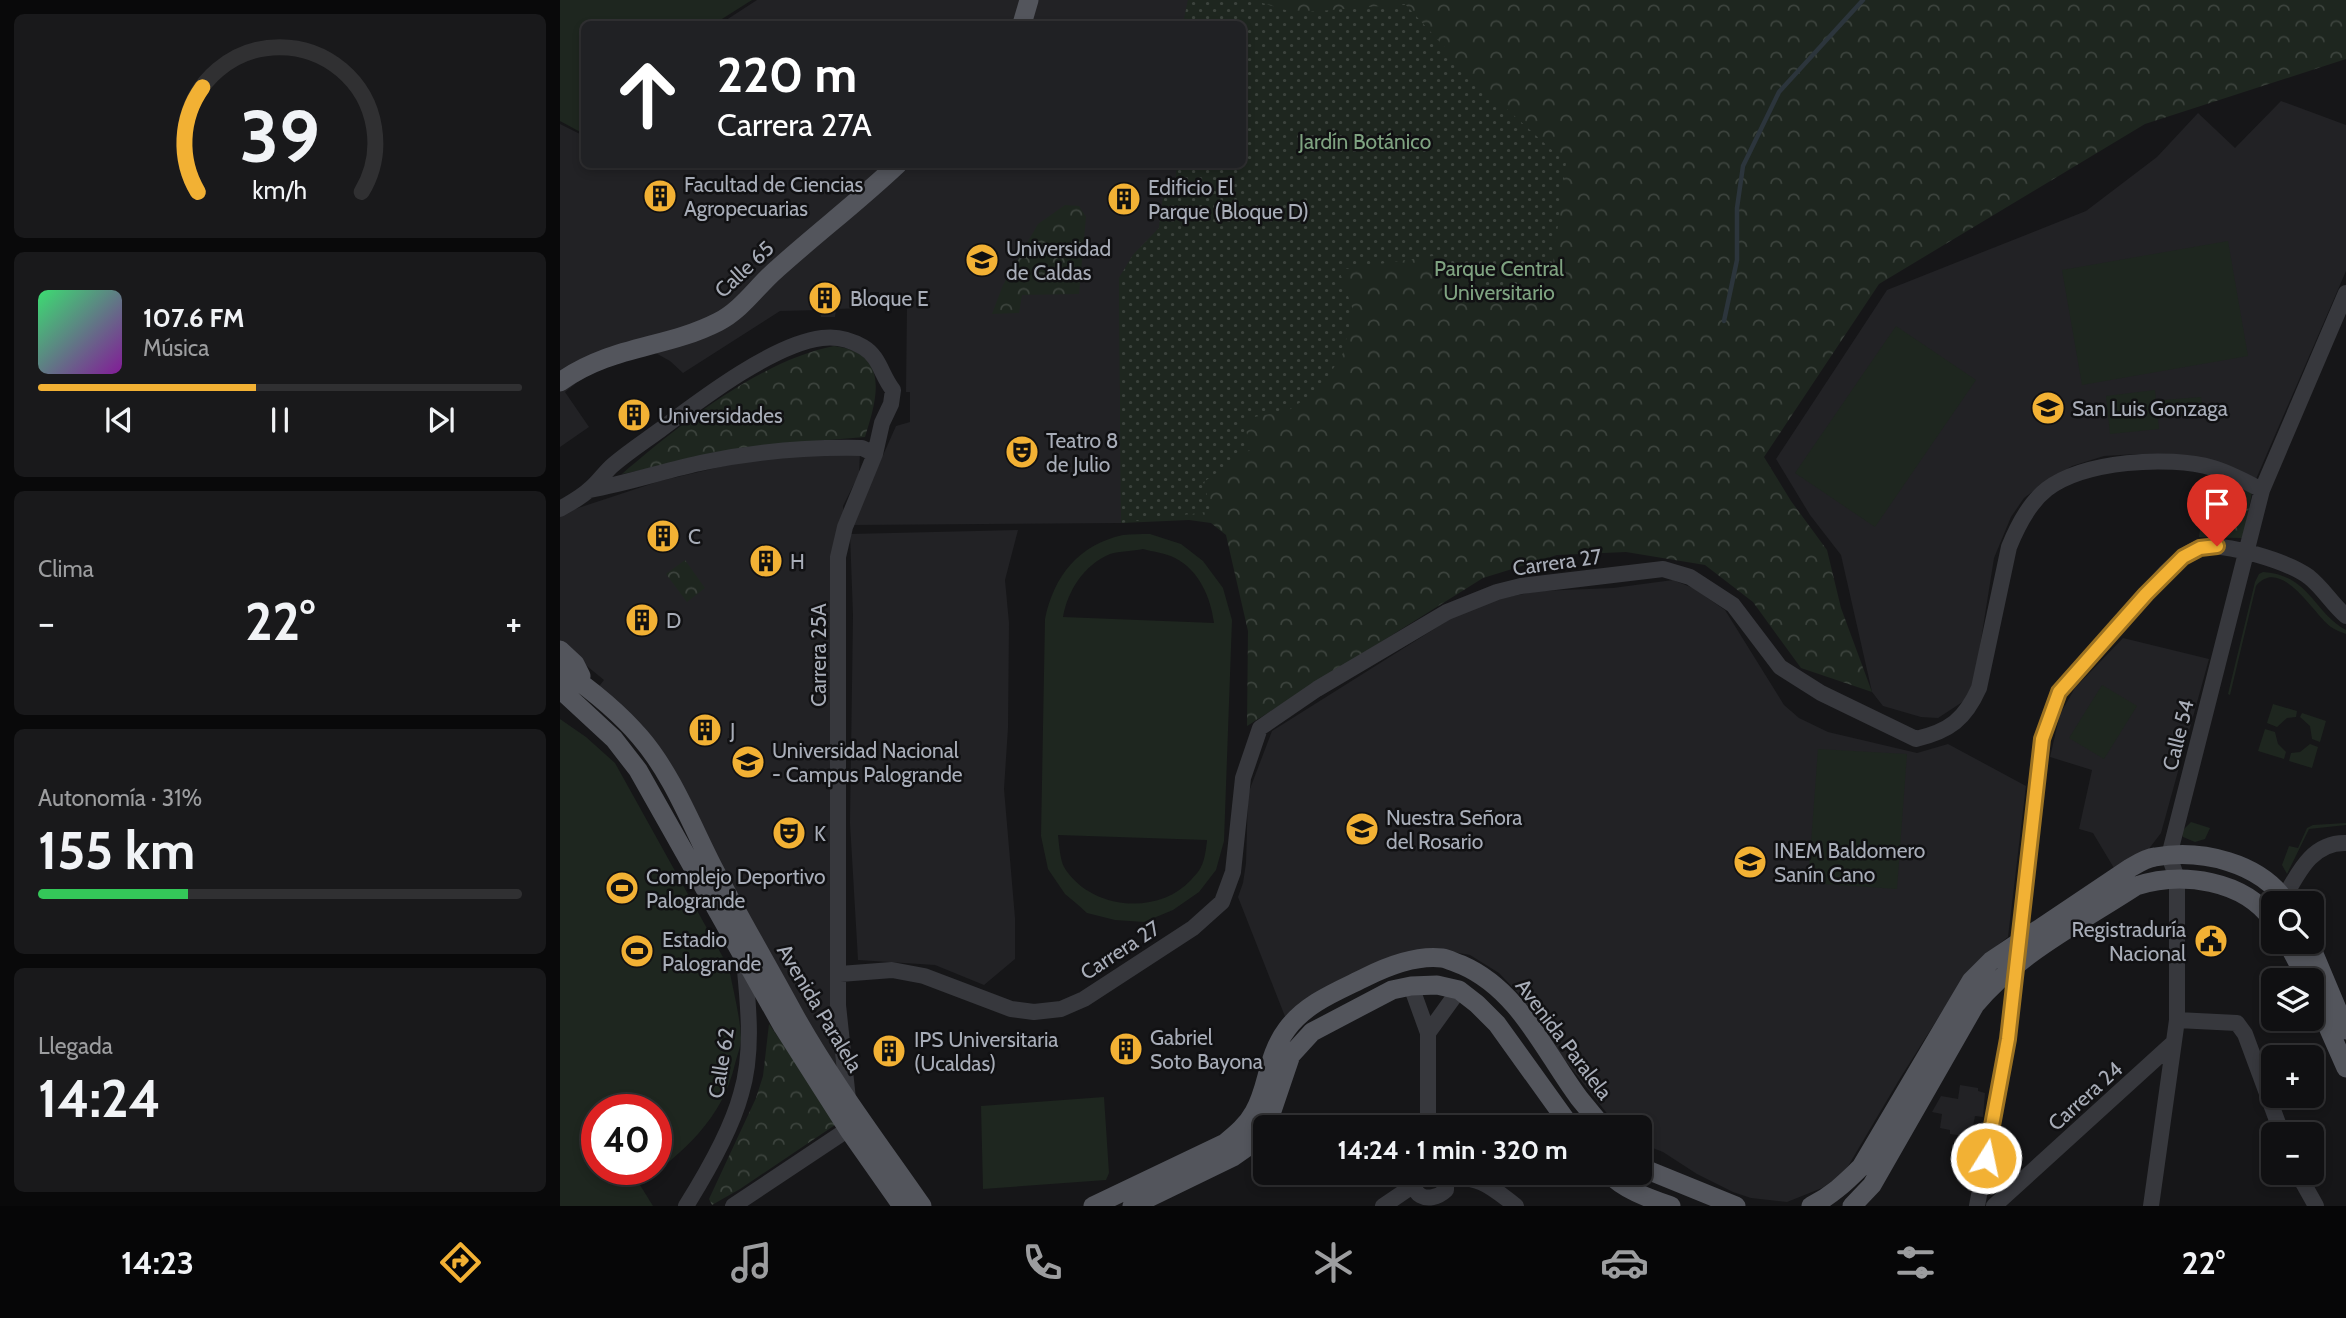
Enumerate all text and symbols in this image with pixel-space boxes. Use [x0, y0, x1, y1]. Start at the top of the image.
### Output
text: 220 m [717, 45, 857, 104]
icon: ahead [602, 49, 693, 140]
text: 39 [240, 93, 320, 181]
text: Carrera 27A [717, 105, 872, 144]
park label: Jardín Botánico [1298, 129, 1431, 154]
place label: Facultad de Ciencias Agropecuarias [684, 172, 864, 221]
text: km/h [253, 175, 307, 205]
place label: Edificio El Parque (Bloque D) [1148, 175, 1309, 224]
building icon: Facultad de Ciencias Agropecuarias [641, 177, 679, 215]
building icon: Edificio El Parque (Bloque D) [1105, 180, 1143, 218]
street label: Calle 65 [709, 235, 779, 303]
place label: Universidad de Caldas [1006, 236, 1111, 285]
school or university icon: Universidad de Caldas [963, 241, 1001, 279]
park label: Parque Central Universitario [1434, 256, 1564, 305]
building icon: Bloque E [806, 279, 844, 317]
place label: Bloque E [850, 286, 929, 311]
text: 107.6 FM [143, 302, 244, 334]
text: Música [143, 334, 209, 362]
school or university icon: San Luis Gonzaga [2029, 389, 2067, 427]
building icon: Universidades [615, 396, 653, 434]
place label: San Luis Gonzaga [2072, 396, 2228, 421]
icon: previous [100, 401, 138, 439]
icon: pause [261, 401, 299, 439]
icon: next [422, 401, 460, 439]
place label: Universidades [658, 403, 783, 428]
place label: Teatro 8 de Julio [1046, 428, 1119, 477]
theatre icon: Teatro 8 de Julio [1003, 433, 1041, 471]
pin [2187, 474, 2247, 546]
icon: arrive [2198, 485, 2236, 523]
building icon: C [644, 517, 682, 555]
place label: C [688, 524, 701, 549]
building icon: H [747, 542, 785, 580]
street label: Carrera 27 [1511, 543, 1604, 581]
place label: H [790, 549, 805, 574]
text: Clima [38, 555, 94, 583]
text: 22° [245, 590, 315, 653]
text: − [38, 599, 55, 646]
text: + [505, 599, 522, 646]
building icon: D [623, 601, 661, 639]
street label: Carrera 25A [806, 603, 831, 707]
place label: D [666, 608, 681, 633]
street label: Calle 54 [2157, 697, 2199, 773]
building icon: J [686, 711, 724, 749]
place label: J [729, 718, 735, 743]
place label: Universidad Nacional - Campus Palogrande [772, 738, 963, 787]
school or university icon: Universidad Nacional - Campus Palogrande [729, 743, 767, 781]
text: Autonomía · 31% [38, 784, 202, 812]
place label: Nuestra Señora del Rosario [1386, 805, 1522, 854]
school or university icon: Nuestra Señora del Rosario [1343, 810, 1381, 848]
theatre icon: K [770, 814, 808, 852]
text: 155 km [38, 819, 195, 882]
place label: K [814, 821, 826, 846]
place label: INEM Baldomero Sanín Cano [1774, 838, 1925, 887]
school or university icon: INEM Baldomero Sanín Cano [1731, 843, 1769, 881]
place label: Complejo Deportivo Palogrande [646, 864, 826, 913]
sports icon: Complejo Deportivo Palogrande [603, 869, 641, 907]
map controls [2261, 891, 2324, 1185]
button: search [2261, 891, 2324, 954]
street label: Carrera 27 [1076, 915, 1165, 985]
place label: Registraduría Nacional [2072, 917, 2186, 966]
public building icon: Registraduría Nacional [2192, 922, 2230, 960]
place label: Estadio Palogrande [662, 927, 762, 976]
sports icon: Estadio Palogrande [618, 932, 656, 970]
street label: Avenida Paralela [772, 940, 868, 1076]
button: layers [2261, 968, 2324, 1031]
street label: Avenida Paralela [1510, 974, 1618, 1104]
place label: Gabriel Soto Bayona [1150, 1025, 1263, 1074]
street label: Calle 62 [703, 1026, 739, 1100]
place label: IPS Universitaria (Ucaldas) [914, 1027, 1058, 1076]
building icon: Gabriel Soto Bayona [1107, 1030, 1145, 1068]
text: Llegada [38, 1032, 113, 1060]
building icon: IPS Universitaria (Ucaldas) [870, 1032, 908, 1070]
button: + [2261, 1045, 2324, 1108]
street label: Carrera 24 [2043, 1056, 2127, 1136]
text: 14:24 [38, 1067, 161, 1130]
speed limit sign: 40 [581, 1094, 672, 1185]
position arrow [1949, 1121, 2023, 1195]
button: − [2261, 1122, 2324, 1185]
text: 14:24 · 1 min · 320 m [1337, 1134, 1568, 1166]
icon: directions [436, 1238, 485, 1287]
icon: music [727, 1238, 776, 1287]
icon: phone [1018, 1238, 1067, 1287]
icon: climate [1309, 1238, 1358, 1287]
icon: car [1600, 1238, 1649, 1287]
icon: filters [1891, 1238, 1940, 1287]
text: 14:23 [121, 1243, 194, 1282]
text: 22° [2182, 1243, 2225, 1282]

